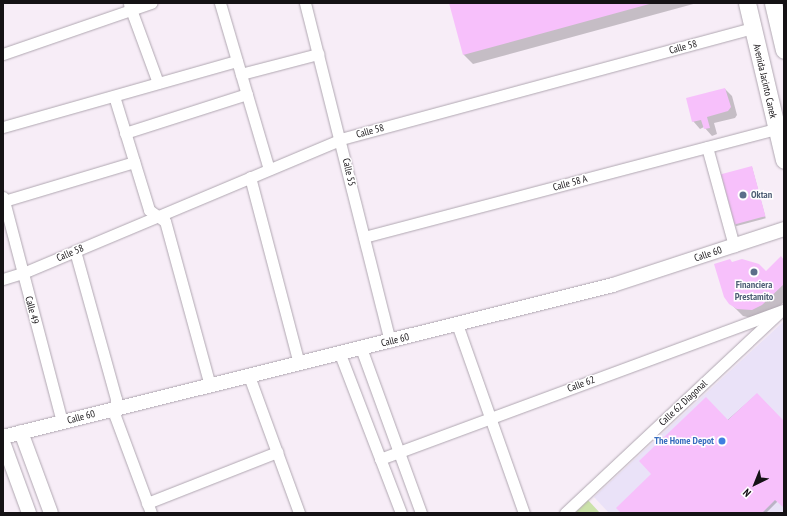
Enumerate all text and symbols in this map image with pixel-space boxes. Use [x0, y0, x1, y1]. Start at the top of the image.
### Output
street label: Calle 58 [668, 38, 698, 56]
street label: Avenida Jacinto Canek [751, 43, 779, 119]
street label: Calle 58 [355, 122, 385, 140]
street label: Calle 55 [340, 157, 358, 187]
street label: Calle 58 A [551, 173, 589, 193]
place label: Oktan [751, 189, 772, 201]
marker: Oktan [738, 190, 748, 200]
street label: Calle 58 [55, 242, 85, 264]
street label: Calle 60 [693, 244, 723, 264]
marker: Financiera Prestamito [749, 267, 759, 277]
place label: Financiera Prestamito [735, 278, 773, 302]
street label: Calle 49 [23, 295, 41, 325]
street label: Calle 60 [380, 331, 410, 349]
street label: Calle 62 [566, 374, 596, 394]
street label: Calle 62 Diagonal [657, 378, 709, 428]
street label: Calle 60 [66, 408, 96, 426]
place label: The Home Depot [654, 435, 714, 447]
marker: The Home Depot [717, 436, 727, 446]
north arrow [735, 464, 775, 504]
text: N [740, 486, 754, 500]

